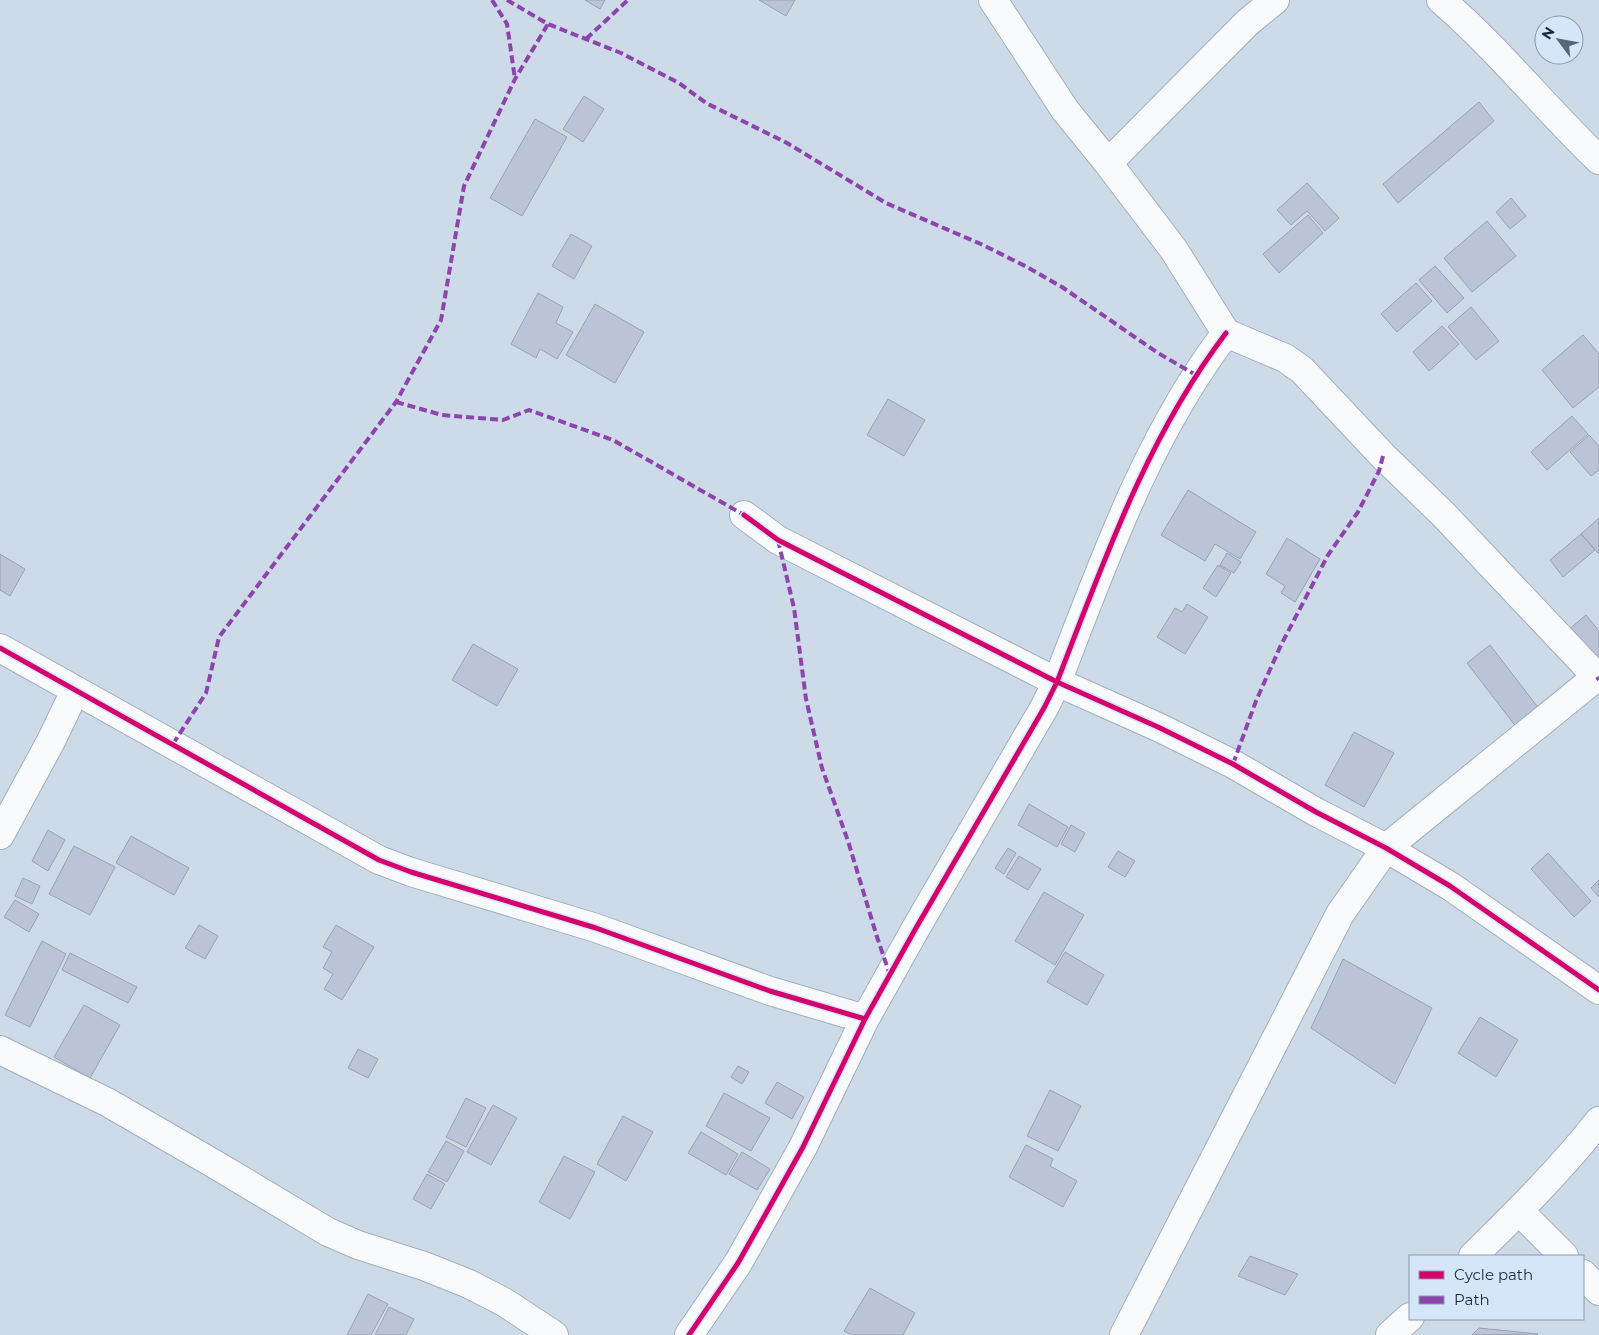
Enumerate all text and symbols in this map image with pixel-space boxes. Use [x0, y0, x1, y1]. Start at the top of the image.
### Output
north arrow [1534, 15, 1584, 65]
text: N [1537, 24, 1559, 43]
legend [1409, 1255, 1584, 1320]
text: Cycle path [1454, 1265, 1533, 1284]
text: Path [1454, 1290, 1490, 1309]

